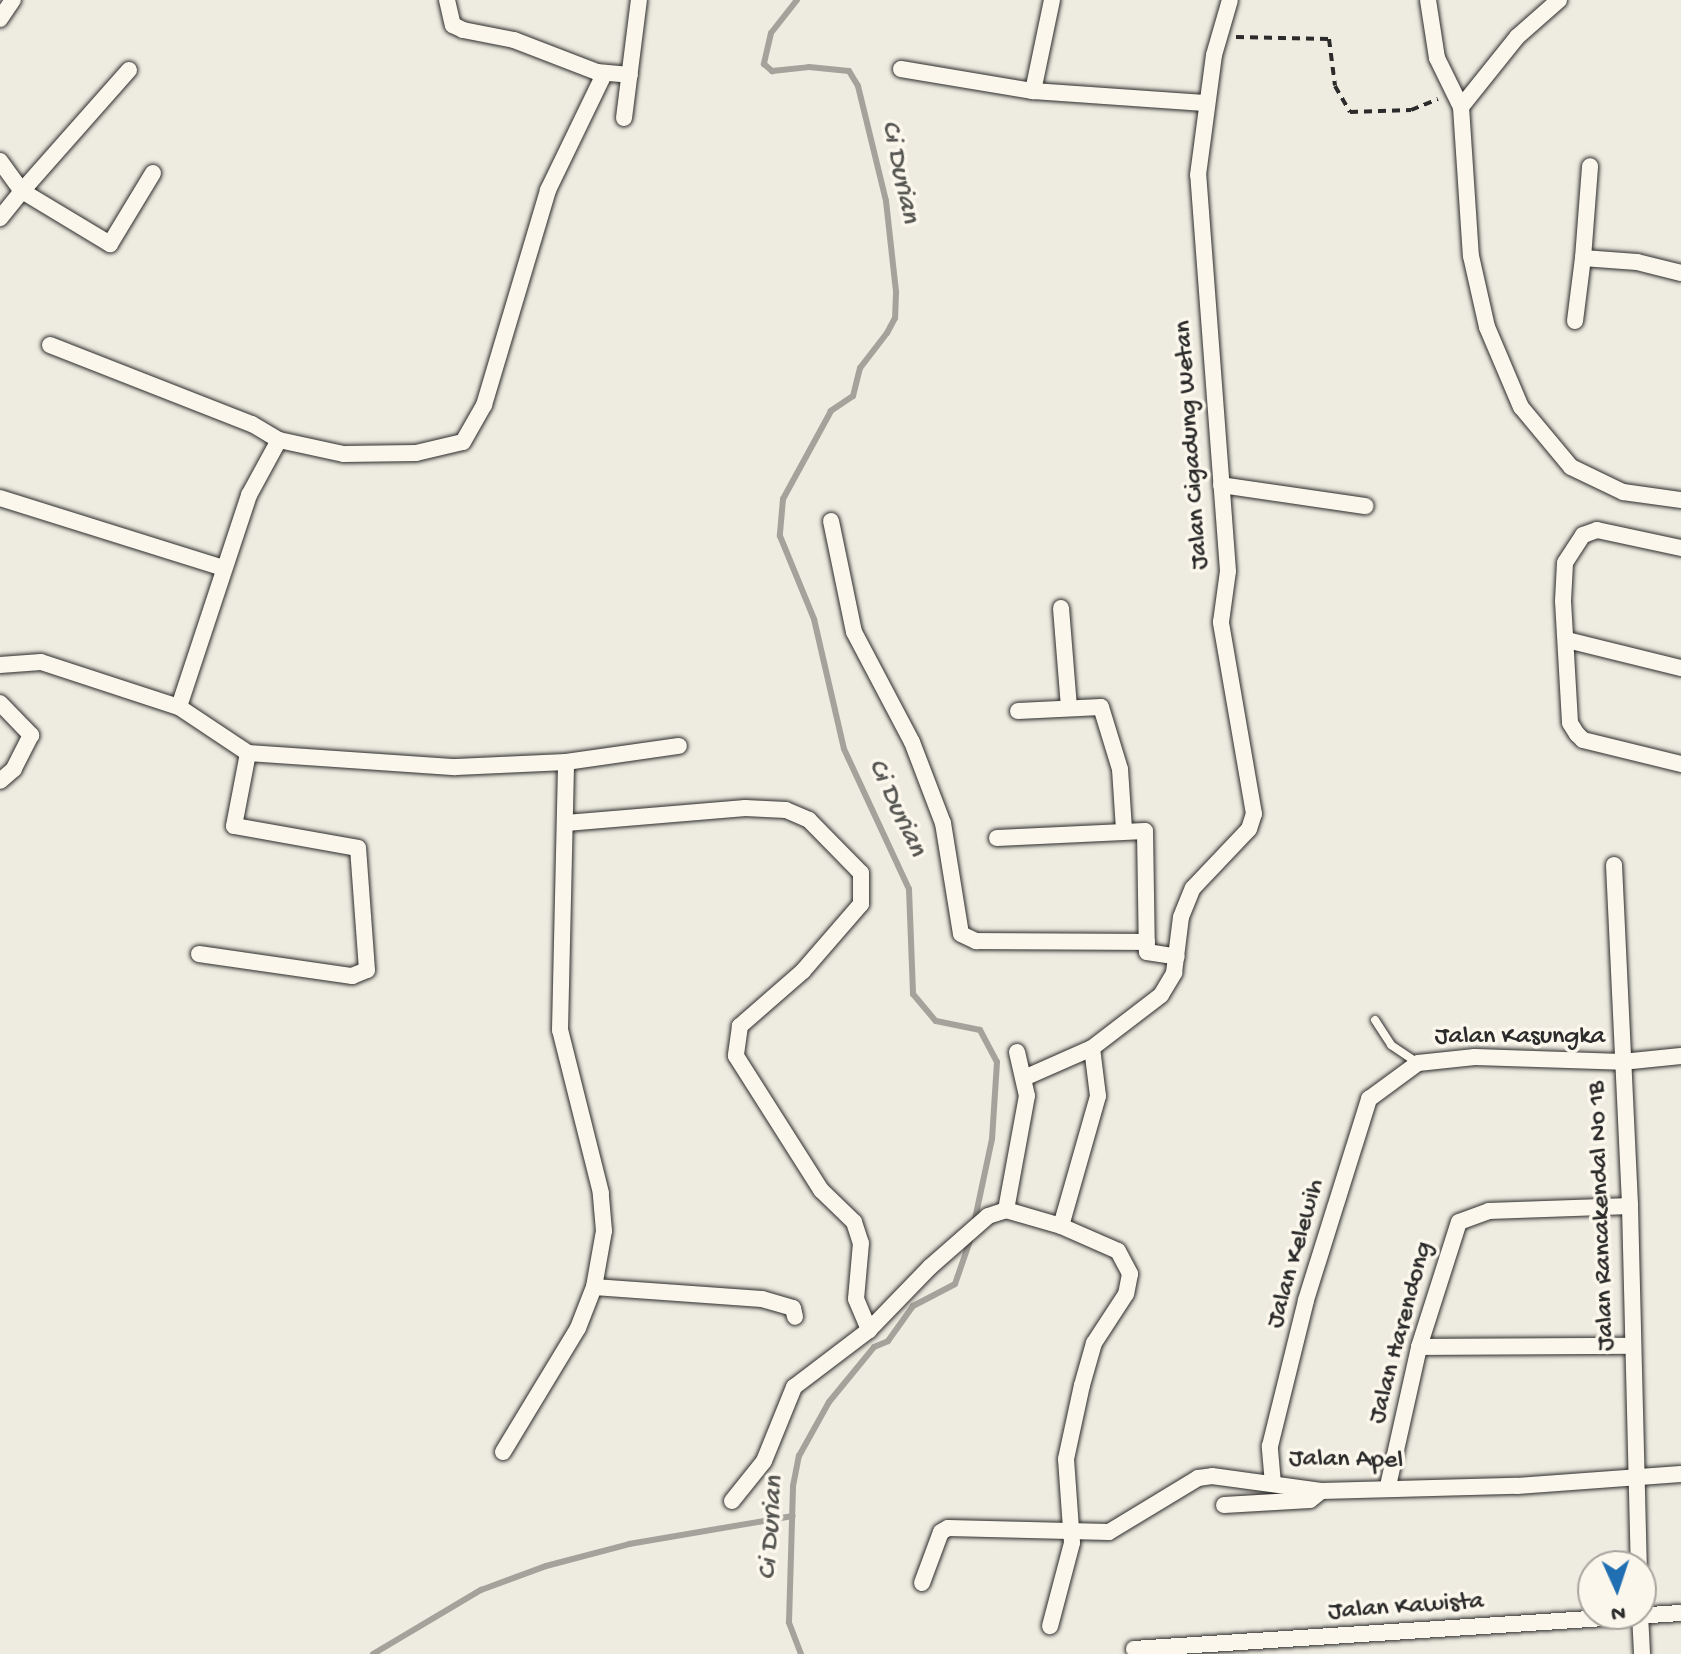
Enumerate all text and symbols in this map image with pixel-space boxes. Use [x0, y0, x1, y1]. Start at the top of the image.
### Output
water label: Ci Durian [872, 118, 926, 226]
street label: Jalan Cigadung Wetan [1169, 319, 1217, 571]
water label: Ci Durian [859, 754, 933, 862]
street label: Jalan Kasungka [1435, 1022, 1605, 1054]
street label: Jalan Rancakendal No 1B [1583, 1081, 1623, 1351]
street label: Jalan Kelewih [1261, 1176, 1333, 1332]
street label: Jalan Harendong [1363, 1239, 1441, 1427]
street label: Jalan Apel [1289, 1444, 1403, 1478]
water label: Ci Durian [752, 1475, 792, 1581]
north arrow [1577, 1550, 1657, 1630]
street label: Jalan Kawista [1327, 1587, 1485, 1629]
text: N [1610, 1599, 1626, 1625]

